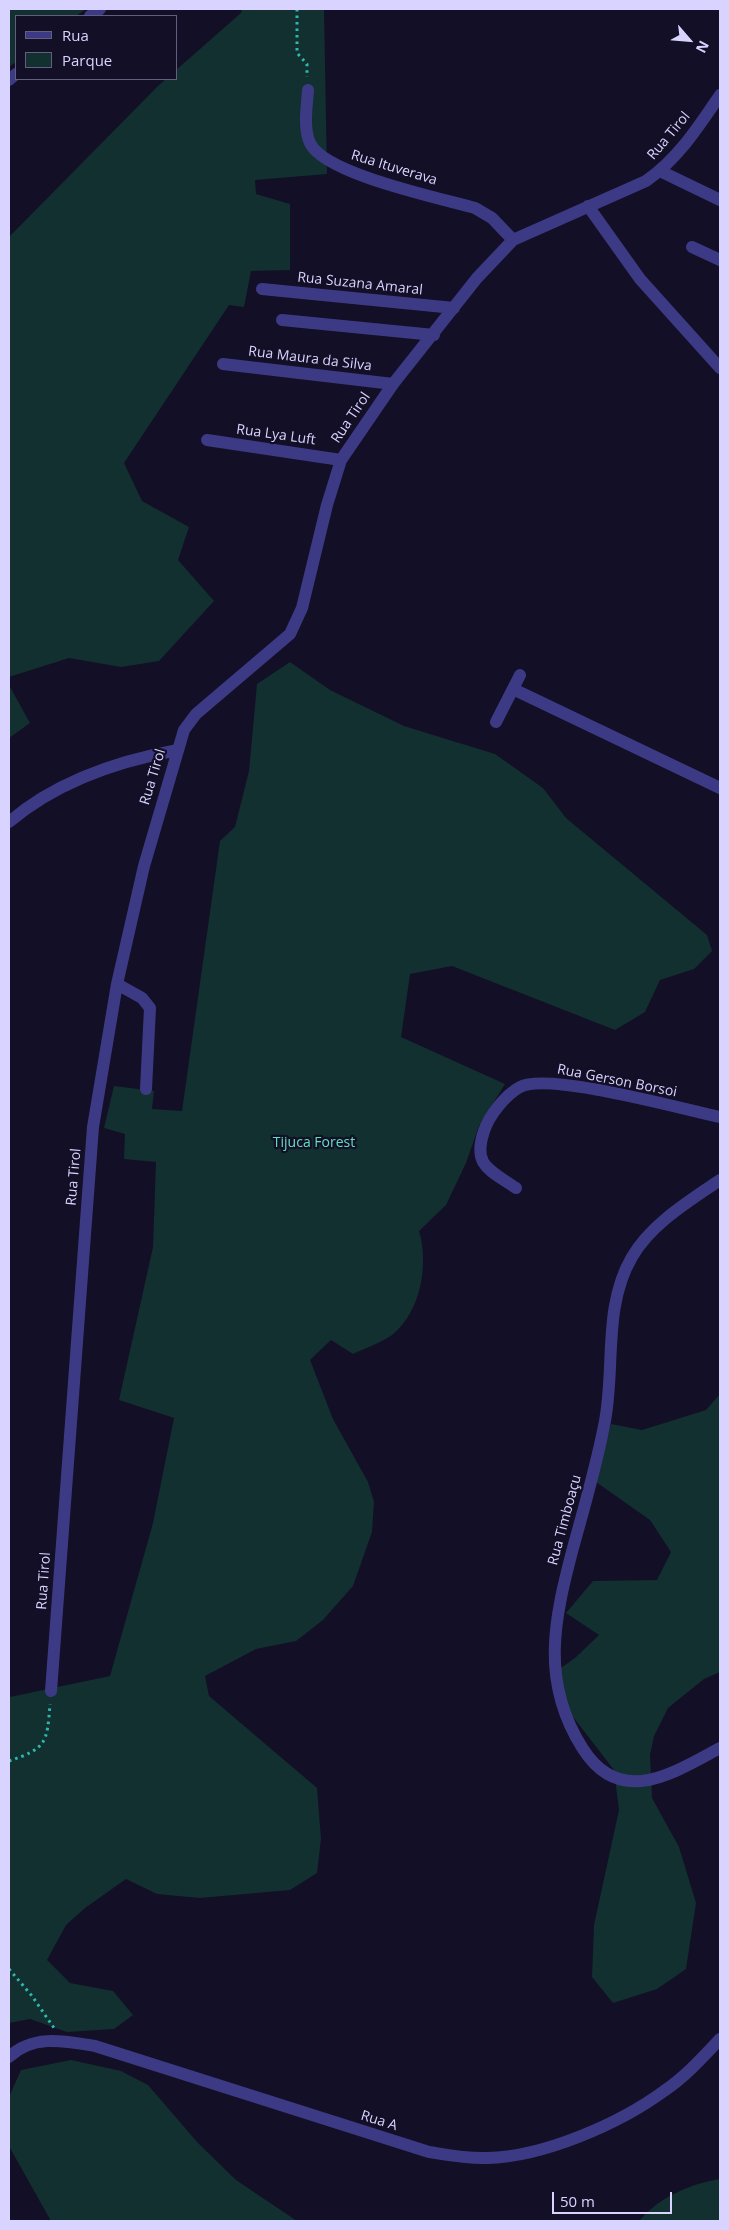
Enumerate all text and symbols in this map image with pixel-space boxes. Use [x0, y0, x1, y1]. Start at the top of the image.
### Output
legend [15, 15, 178, 80]
north arrow [664, 15, 714, 65]
text: Rua [62, 25, 89, 45]
text: N [692, 38, 714, 56]
text: Parque [62, 50, 112, 70]
street label: Rua Tirol [644, 109, 694, 163]
street label: Rua Ituverava [349, 147, 439, 189]
street label: Rua Suzana Amaral [297, 269, 423, 299]
street label: Rua Maura da Silva [247, 343, 373, 375]
street label: Rua Tirol [328, 389, 374, 447]
street label: Rua Lya Luft [235, 421, 317, 449]
street label: Rua Tirol [137, 747, 169, 807]
street label: Rua Gerson Borsoi [556, 1061, 678, 1101]
park label: Tijuca Forest [273, 1135, 355, 1151]
street label: Rua Tirol [63, 1148, 85, 1206]
street label: Rua Timboaçu [545, 1473, 585, 1567]
street label: Rua Tirol [34, 1552, 54, 1610]
street label: Rua A [359, 2107, 399, 2135]
scale bar [554, 2182, 674, 2214]
text: 50 m [560, 2191, 595, 2211]

